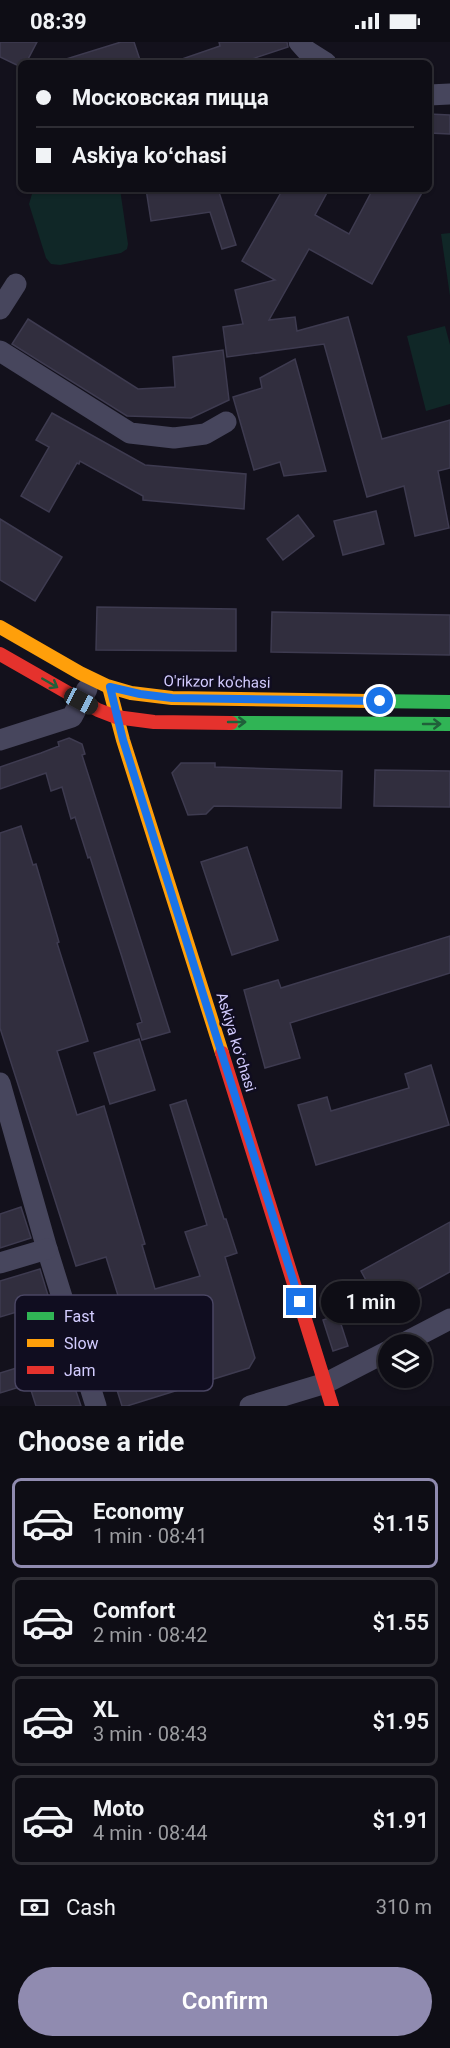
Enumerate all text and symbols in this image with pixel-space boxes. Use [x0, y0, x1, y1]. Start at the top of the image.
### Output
text: 08:39 [30, 9, 87, 34]
text: Московская пицца [72, 85, 269, 110]
text: Askiya koʻchasi [72, 143, 227, 168]
street label: O'rikzor ko'chasi [163, 672, 271, 692]
one-way arrow [42, 678, 59, 690]
car [61, 685, 101, 717]
route start [366, 687, 393, 714]
one-way arrow [226, 716, 246, 728]
one-way arrow [421, 718, 441, 730]
street label: Askiya koʻchasi [212, 990, 260, 1094]
callout: 1 min [321, 1281, 420, 1323]
route end [286, 1288, 313, 1315]
text: 1 min [345, 1290, 396, 1314]
legend [15, 1295, 213, 1391]
text: Fast [64, 1307, 95, 1326]
text: Slow [64, 1334, 99, 1353]
map controls [378, 1334, 432, 1388]
button: layers [378, 1334, 432, 1388]
text: Jam [64, 1361, 96, 1380]
text: Choose a ride [18, 1426, 184, 1458]
icon: car [21, 1496, 75, 1550]
text: Economy [93, 1499, 184, 1524]
text: $1.15 [372, 1511, 429, 1536]
text: 1 min · 08:41 [93, 1524, 208, 1548]
icon: car [21, 1595, 75, 1649]
text: Comfort [93, 1598, 175, 1623]
text: $1.55 [372, 1610, 429, 1635]
text: 2 min · 08:42 [93, 1623, 208, 1647]
icon: car [21, 1694, 75, 1748]
text: XL [93, 1697, 119, 1722]
text: $1.95 [372, 1709, 429, 1734]
text: 3 min · 08:43 [93, 1722, 208, 1746]
icon: car [21, 1793, 75, 1847]
text: Moto [93, 1796, 144, 1821]
text: $1.91 [372, 1808, 429, 1833]
text: 4 min · 08:44 [93, 1821, 208, 1845]
icon: cash [18, 1891, 51, 1924]
text: Cash [66, 1895, 116, 1920]
text: 310 m [376, 1895, 432, 1919]
button: Confirm [18, 1967, 432, 2036]

